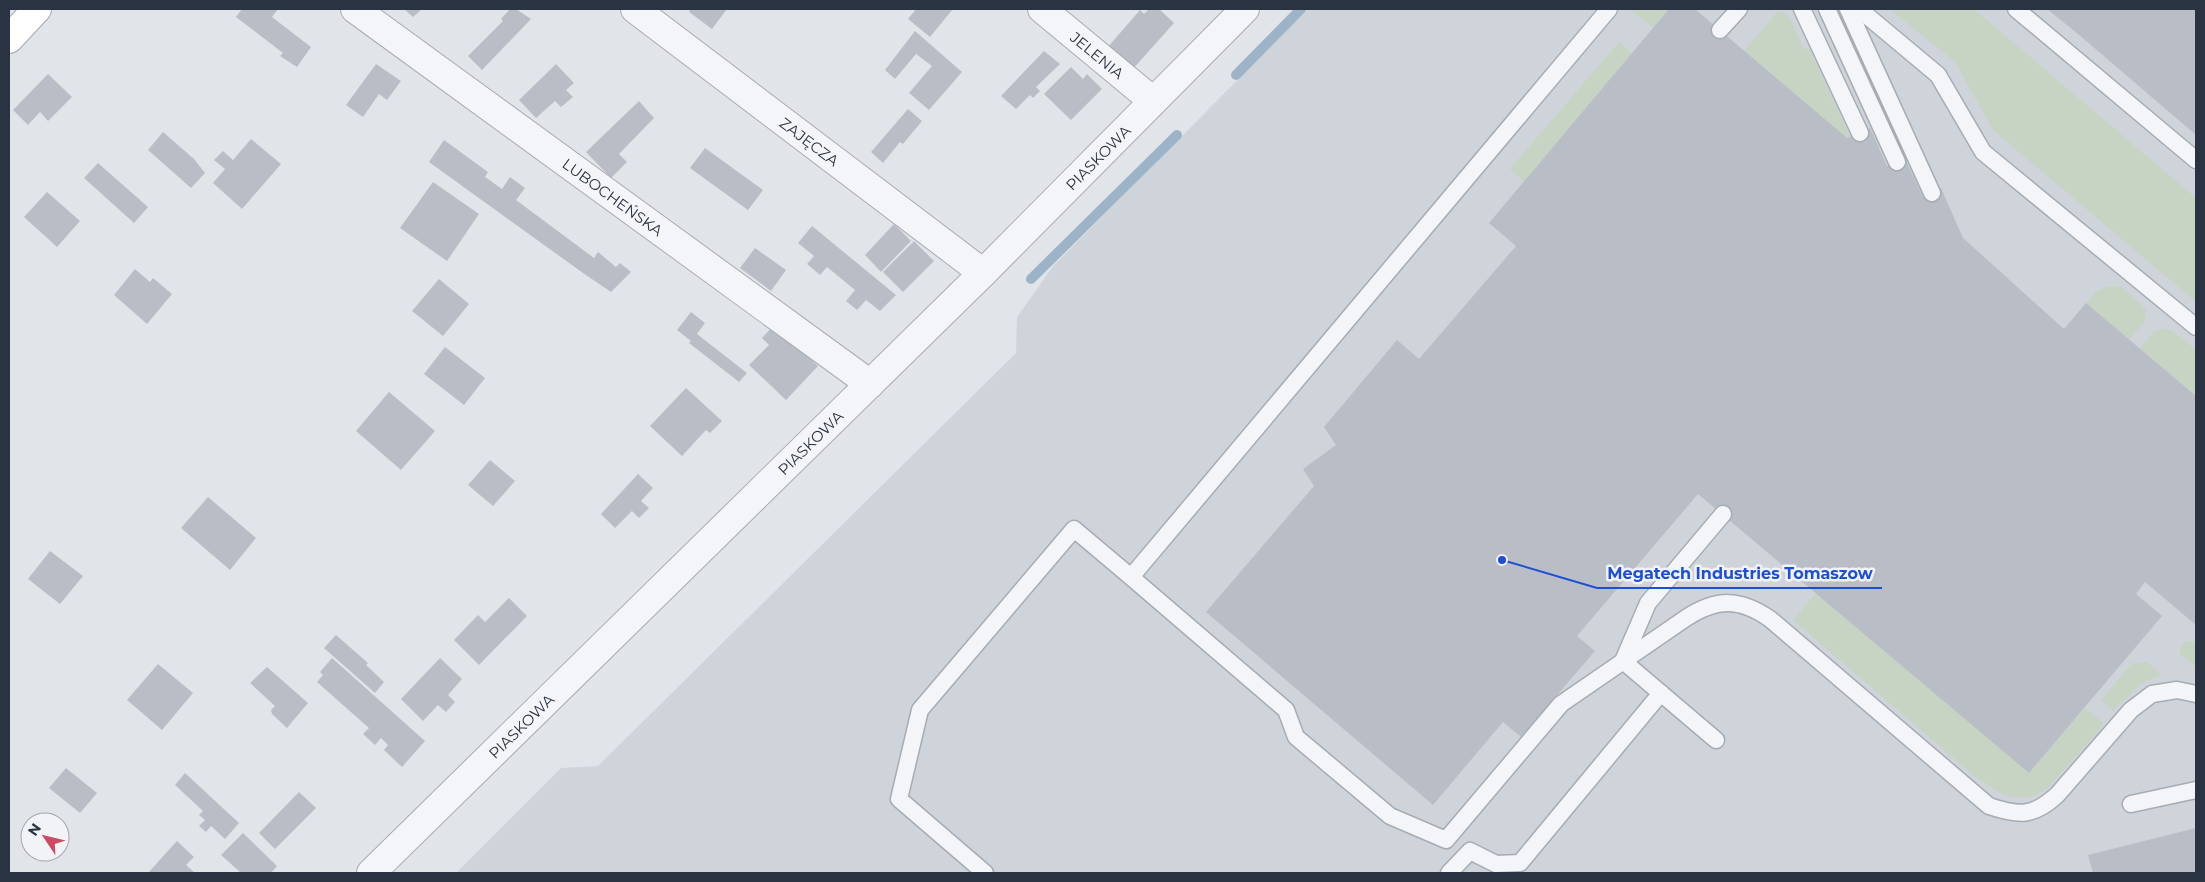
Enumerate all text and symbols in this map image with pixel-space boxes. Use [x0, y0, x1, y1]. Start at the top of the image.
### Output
street label: JELENIA [1066, 27, 1128, 83]
street label: ZAJĘCZA [776, 113, 843, 170]
street label: PIASKOWA [1061, 121, 1134, 194]
street label: LUBOCHEŃSKA [559, 154, 667, 240]
street label: PIASKOWA [773, 406, 847, 479]
callout: Megatech Industries Tomaszow [1597, 557, 1882, 588]
text: Megatech Industries Tomaszow [1607, 564, 1873, 583]
street label: PIASKOWA [484, 689, 558, 762]
north arrow [20, 812, 70, 862]
text: N [24, 820, 45, 839]

